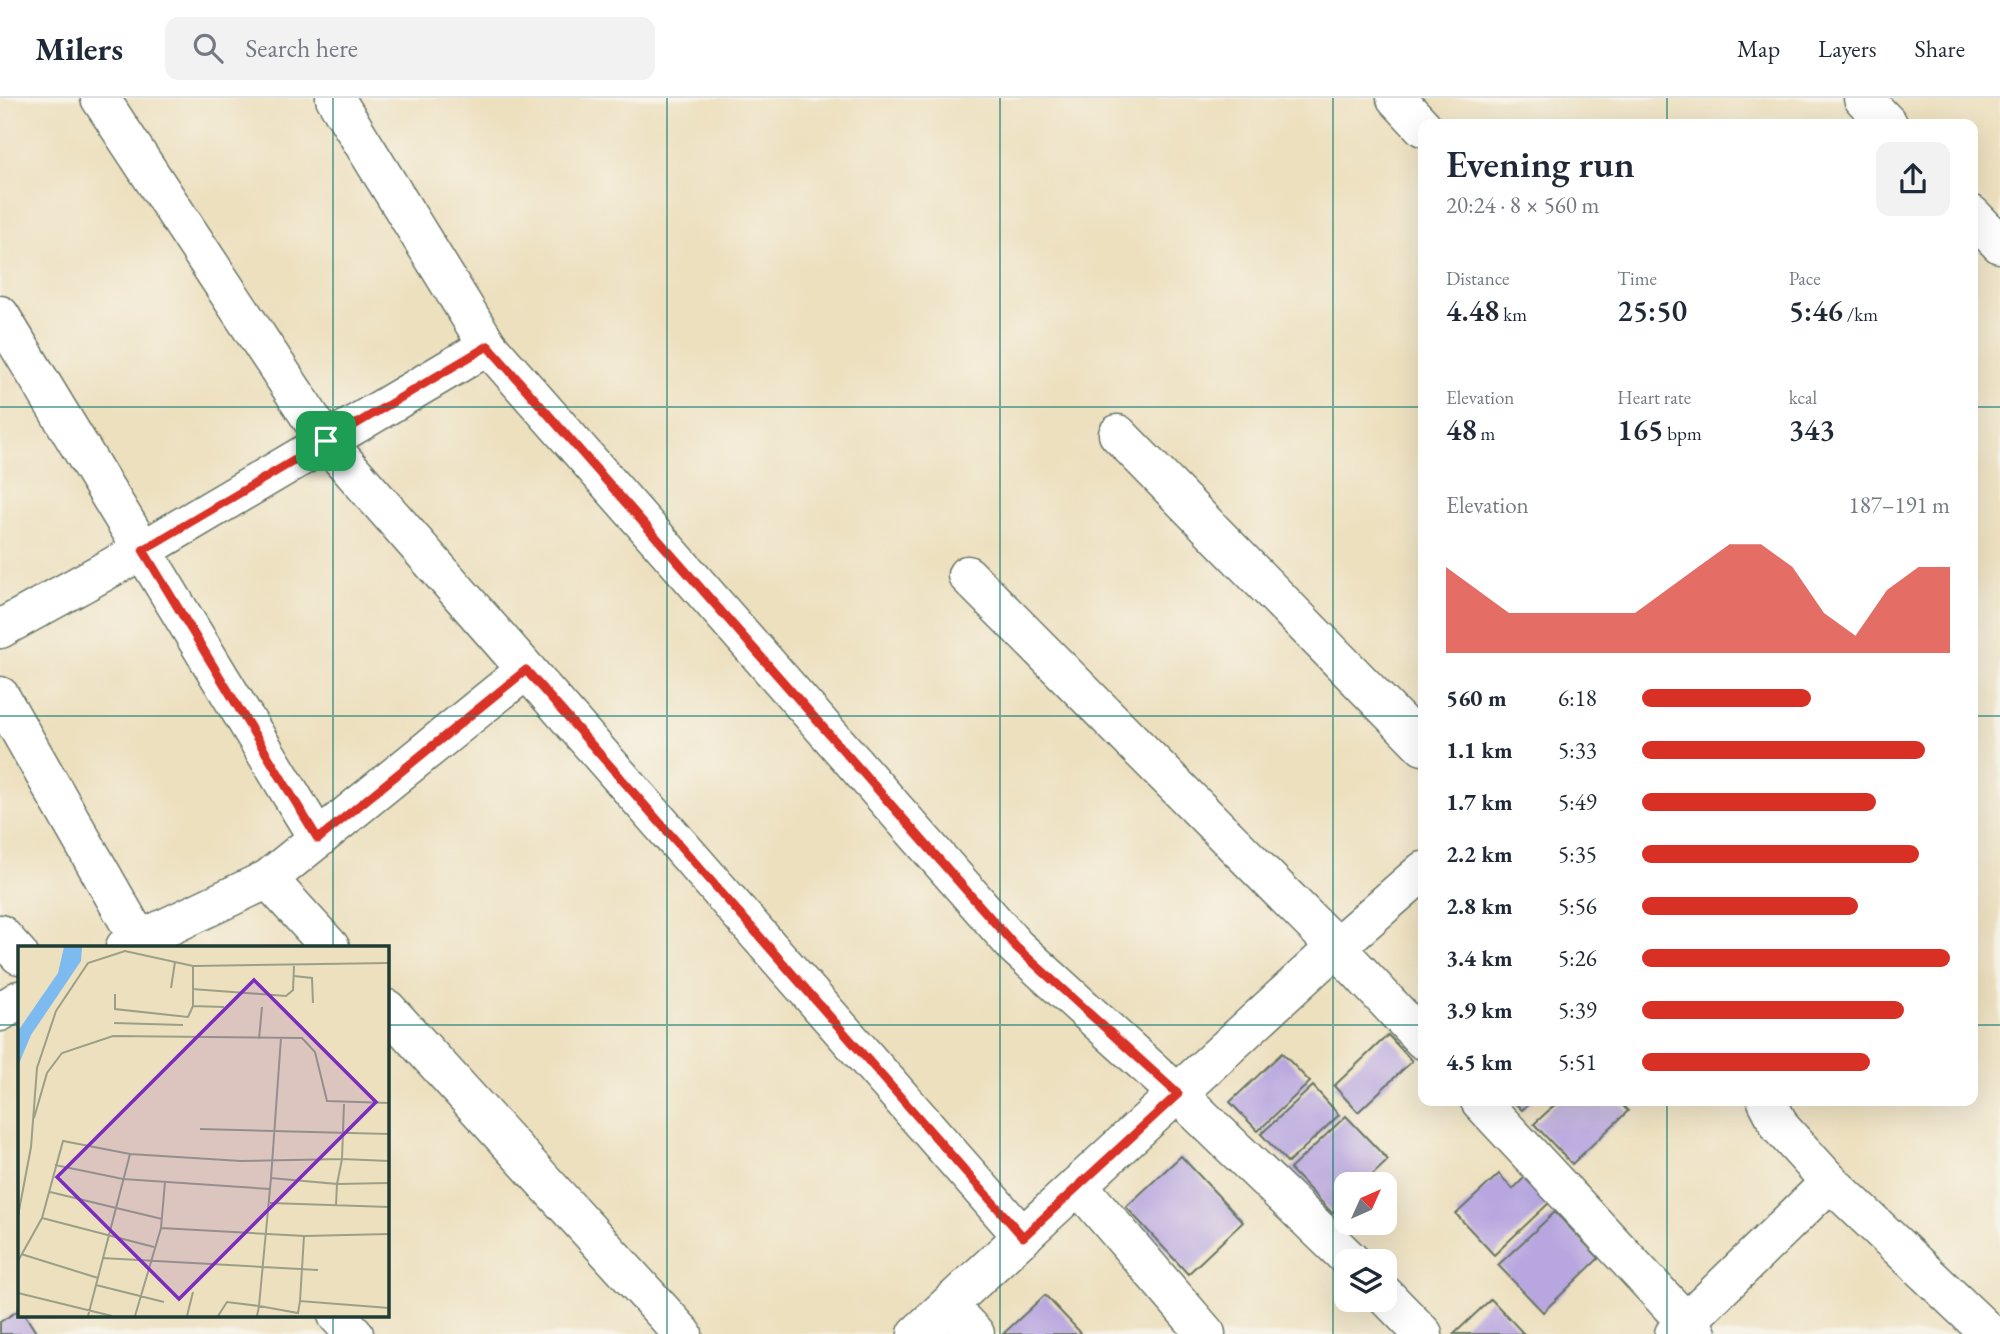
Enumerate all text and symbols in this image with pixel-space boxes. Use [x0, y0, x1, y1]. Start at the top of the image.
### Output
search box [165, 17, 655, 80]
text: Milers [35, 27, 123, 70]
icon: search [189, 29, 227, 67]
text: Search here [245, 31, 358, 65]
text: Map [1737, 33, 1780, 64]
text: Layers [1818, 33, 1877, 64]
text: Share [1915, 33, 1965, 64]
text: Evening run [1446, 139, 1635, 188]
button: share [1876, 142, 1950, 216]
text: 20:24 · 8 × 560 m [1446, 190, 1599, 220]
text: Distance [1446, 266, 1509, 291]
text: Time [1617, 266, 1657, 291]
text: Pace [1789, 266, 1821, 291]
text: 4.48 [1446, 291, 1499, 330]
text: 25:50 [1617, 291, 1687, 330]
text: 5:46 [1789, 291, 1843, 330]
text: km [1499, 302, 1527, 327]
text: /km [1843, 302, 1878, 327]
text: Elevation [1446, 385, 1514, 410]
text: Heart rate [1617, 385, 1691, 410]
text: kcal [1789, 385, 1817, 410]
text: 48 [1446, 410, 1477, 449]
text: 165 [1617, 410, 1664, 449]
text: 343 [1789, 410, 1835, 449]
pin [296, 411, 356, 471]
text: m [1477, 421, 1495, 446]
text: bpm [1664, 421, 1702, 446]
icon: arrive [307, 422, 345, 460]
text: Elevation [1446, 490, 1529, 520]
text: 187–191 m [1849, 490, 1950, 520]
text: 560 m [1446, 683, 1507, 713]
text: 6:18 [1558, 683, 1597, 713]
text: 1.1 km [1446, 735, 1513, 765]
text: 5:33 [1558, 735, 1597, 765]
text: 1.7 km [1446, 787, 1513, 817]
text: 5:49 [1558, 787, 1597, 817]
text: 2.2 km [1446, 839, 1513, 869]
text: 5:35 [1558, 839, 1597, 869]
text: 2.8 km [1446, 891, 1513, 921]
text: 5:56 [1558, 891, 1597, 921]
text: 3.4 km [1446, 943, 1513, 973]
text: 5:26 [1558, 943, 1597, 973]
inset map [18, 946, 388, 1316]
text: 3.9 km [1446, 995, 1513, 1025]
text: 5:39 [1558, 995, 1597, 1025]
text: 4.5 km [1446, 1047, 1513, 1077]
text: 5:51 [1558, 1047, 1597, 1077]
north arrow [1334, 1172, 1396, 1236]
map controls [1334, 1172, 1397, 1312]
button: layers [1334, 1249, 1397, 1312]

